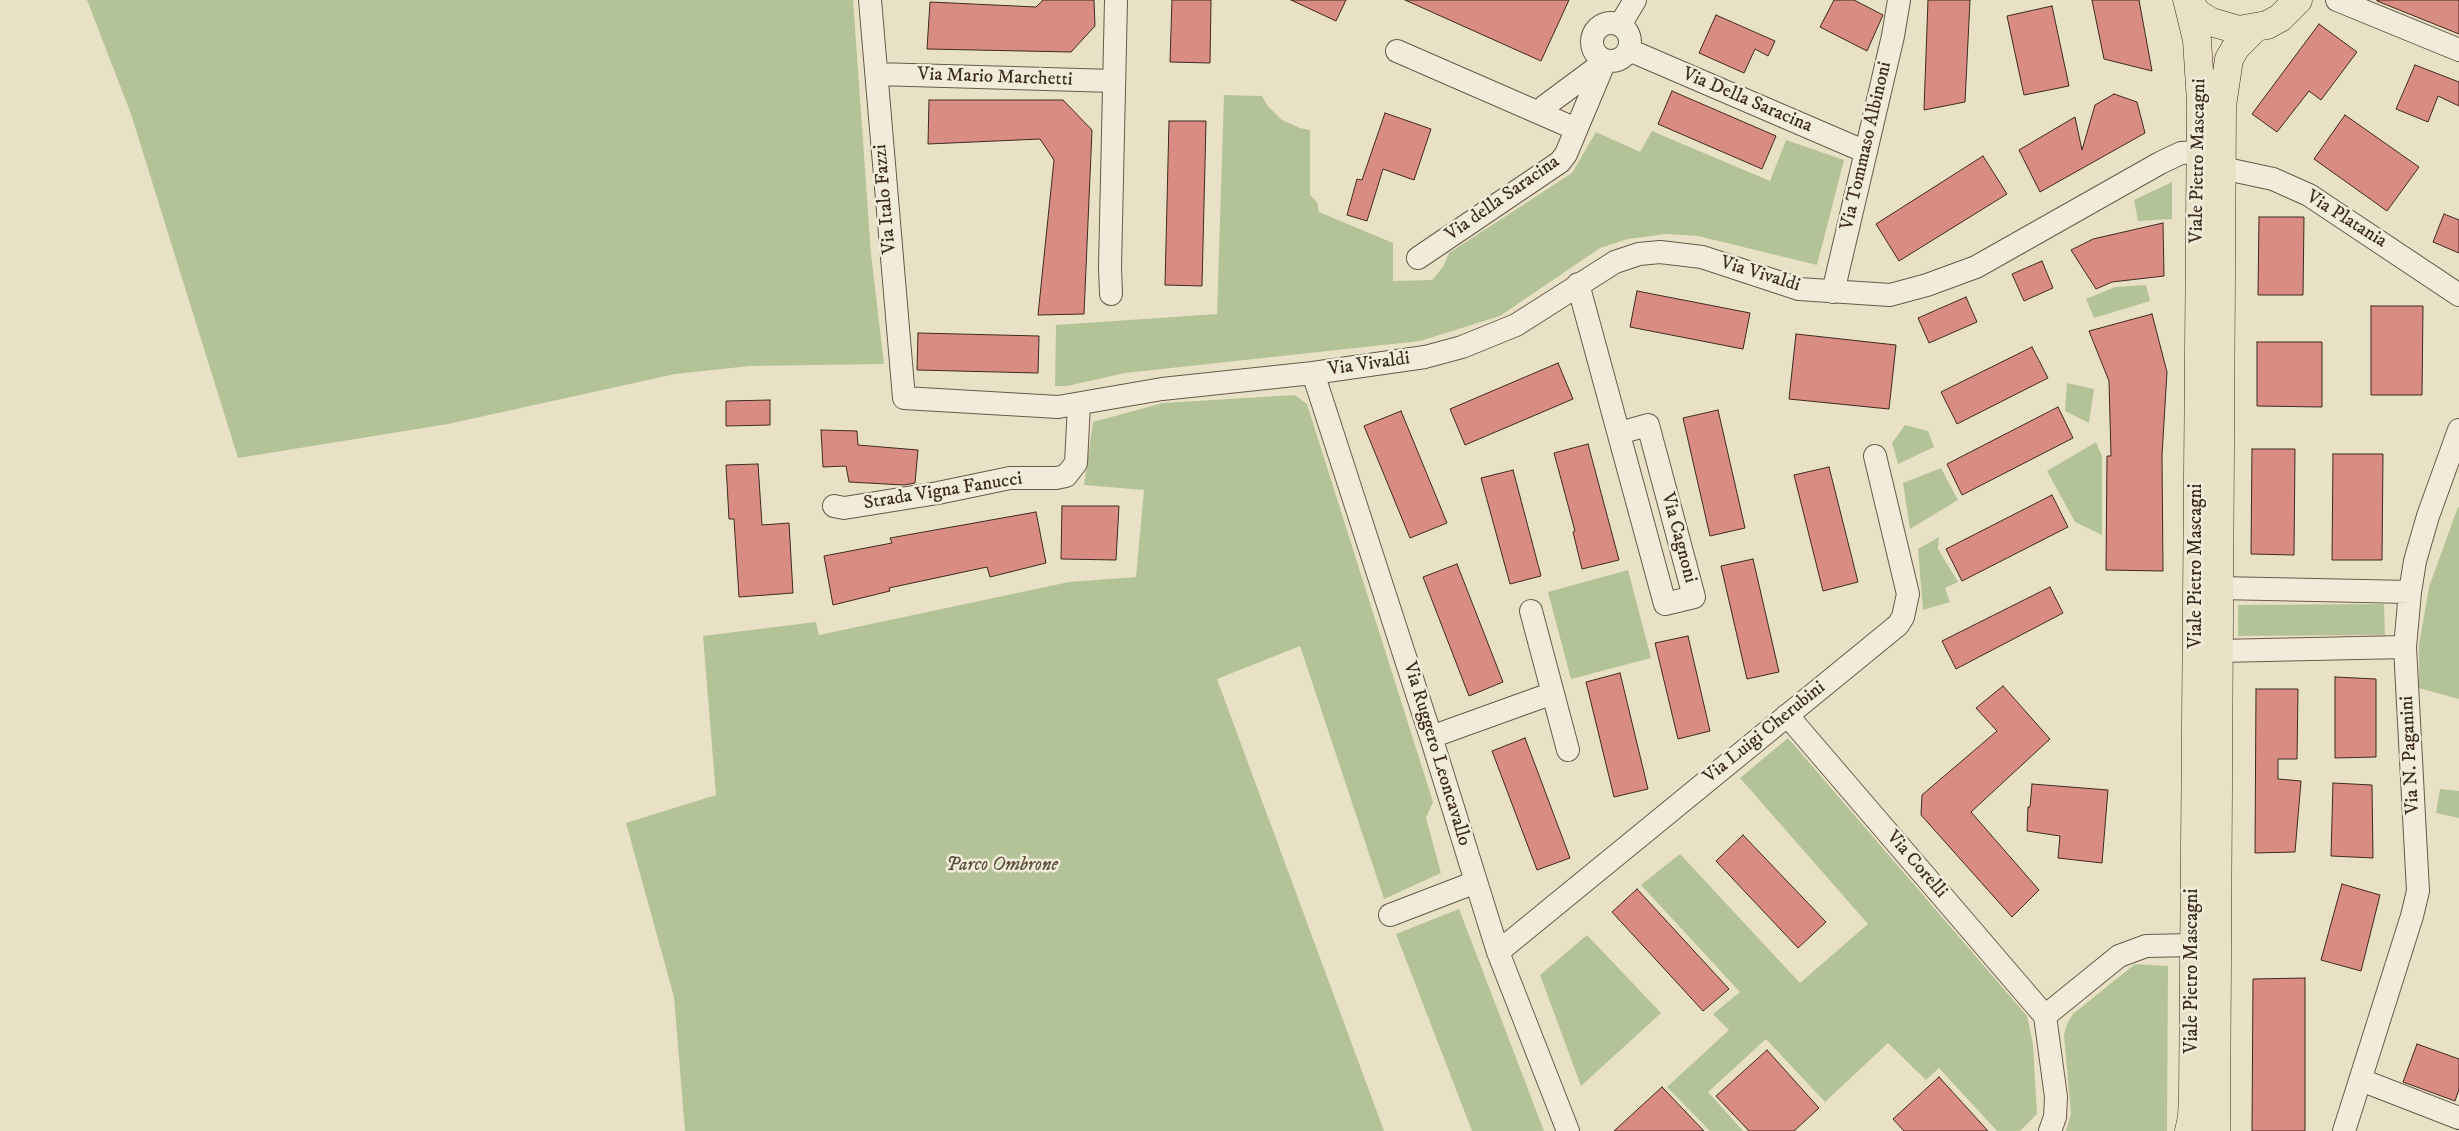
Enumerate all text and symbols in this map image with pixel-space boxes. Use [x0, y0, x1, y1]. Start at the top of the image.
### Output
street label: Via Tommaso Albinoni [1837, 59, 1897, 233]
street label: Via Della Saracina [1679, 63, 1815, 139]
street label: Via Mario Marchetti [917, 64, 1073, 92]
street label: Viale Pietro Mascagni [2186, 78, 2212, 244]
street label: Via Italo Fazzi [870, 143, 902, 255]
street label: Via della Saracina [1442, 151, 1564, 247]
street label: Via Platania [2301, 186, 2391, 254]
street label: Via Vivaldi [1717, 252, 1803, 298]
street label: Via Vivaldi [1327, 348, 1411, 382]
street label: Strada Vigna Fanucci [862, 468, 1024, 516]
street label: Viale Pietro Mascagni [2186, 484, 2208, 648]
street label: Via Cagnoni [1655, 490, 1701, 586]
street label: Via Ruggero Leoncavallo [1397, 659, 1475, 849]
street label: Via Luigi Cherubini [1699, 677, 1831, 789]
street label: Via N. Paganini [2397, 695, 2425, 815]
street label: Via Corelli [1881, 827, 1951, 903]
park label: Parco Ombrone [946, 855, 1058, 877]
street label: Viale Pietro Mascagni [2182, 889, 2204, 1053]

